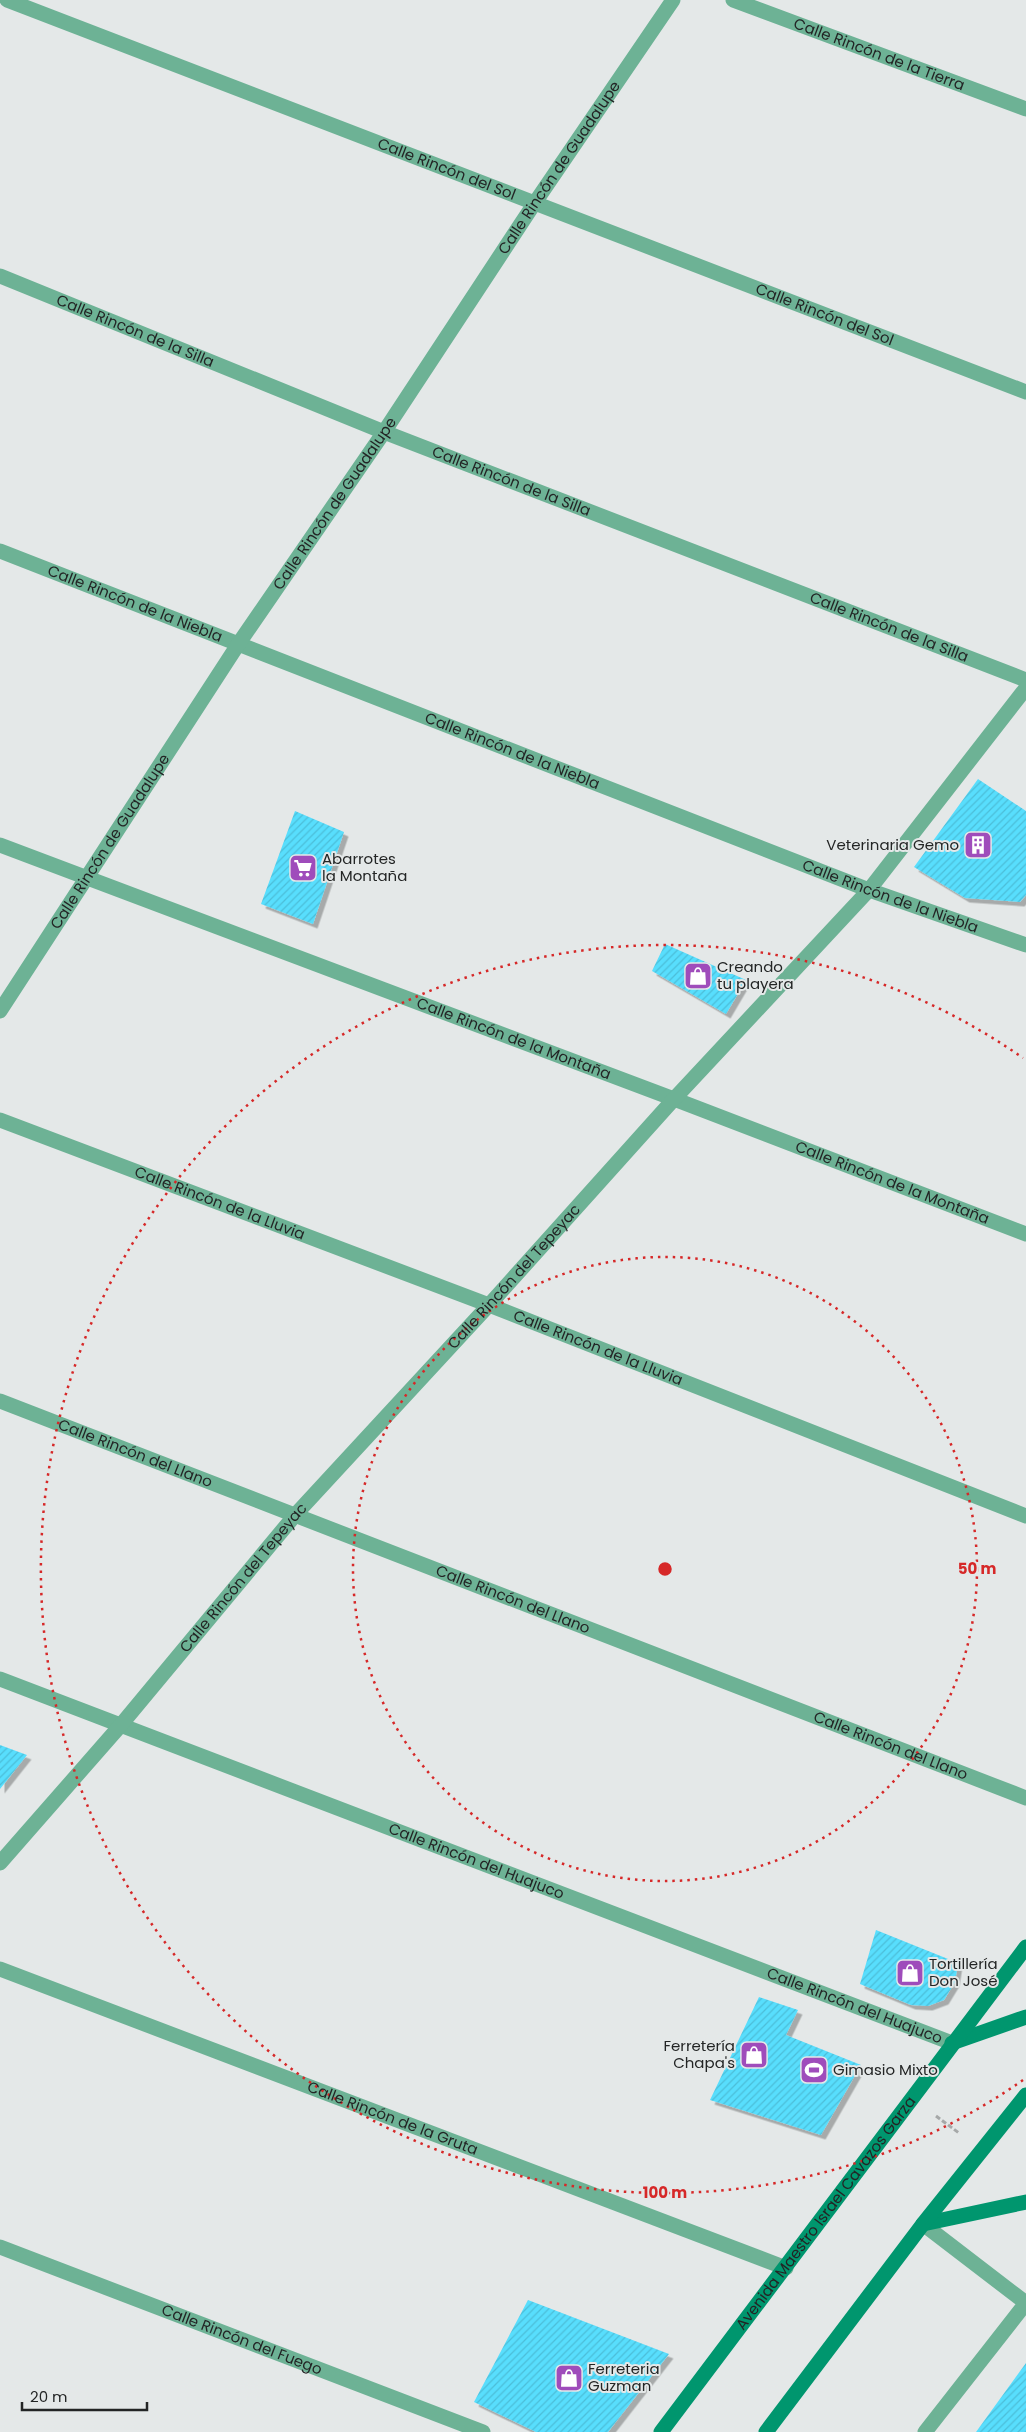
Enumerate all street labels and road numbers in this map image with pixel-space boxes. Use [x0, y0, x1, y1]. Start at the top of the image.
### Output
street label: Calle Rincón de la Tierra [791, 13, 968, 95]
street label: Calle Rincón de Guadalupe [493, 76, 625, 258]
street label: Calle Rincón del Sol [375, 133, 519, 205]
street label: Calle Rincón del Sol [753, 278, 897, 350]
street label: Calle Rincón de la Silla [53, 289, 218, 372]
street label: Calle Rincón de Guadalupe [268, 413, 401, 594]
street label: Calle Rincón de la Silla [429, 441, 594, 521]
street label: Calle Rincón de la Niebla [45, 560, 226, 647]
street label: Calle Rincón de la Silla [807, 586, 972, 667]
street label: Calle Rincón de la Niebla [422, 707, 603, 794]
street label: Calle Rincón de Guadalupe [45, 750, 174, 933]
street label: Calle Rincón de la Niebla [799, 854, 981, 938]
street label: Calle Rincón de la Montaña [414, 992, 614, 1084]
street label: Calle Rincón de la Montaña [792, 1136, 992, 1229]
street label: Calle Rincón de la Lluvia [132, 1161, 308, 1244]
street label: Calle Rincón del Tepeyac [442, 1199, 585, 1353]
street label: Calle Rincón de la Lluvia [510, 1305, 686, 1390]
street label: Calle Rincón del Llano [55, 1413, 216, 1492]
street label: Calle Rincón del Tepeyac [174, 1498, 311, 1657]
street label: Calle Rincón del Llano [433, 1560, 593, 1638]
street label: Calle Rincón del Llano [811, 1706, 971, 1785]
street label: Calle Rincón del Huajuco [386, 1818, 567, 1904]
street label: Calle Rincón del Huajuco [764, 1962, 946, 2048]
street label: Calle Rincón de la Gruta [304, 2076, 481, 2160]
street label: Avenida Maestro Israel Cavazos Garza [730, 2092, 920, 2334]
street label: Calle Rincón del Fuego [159, 2299, 325, 2379]

